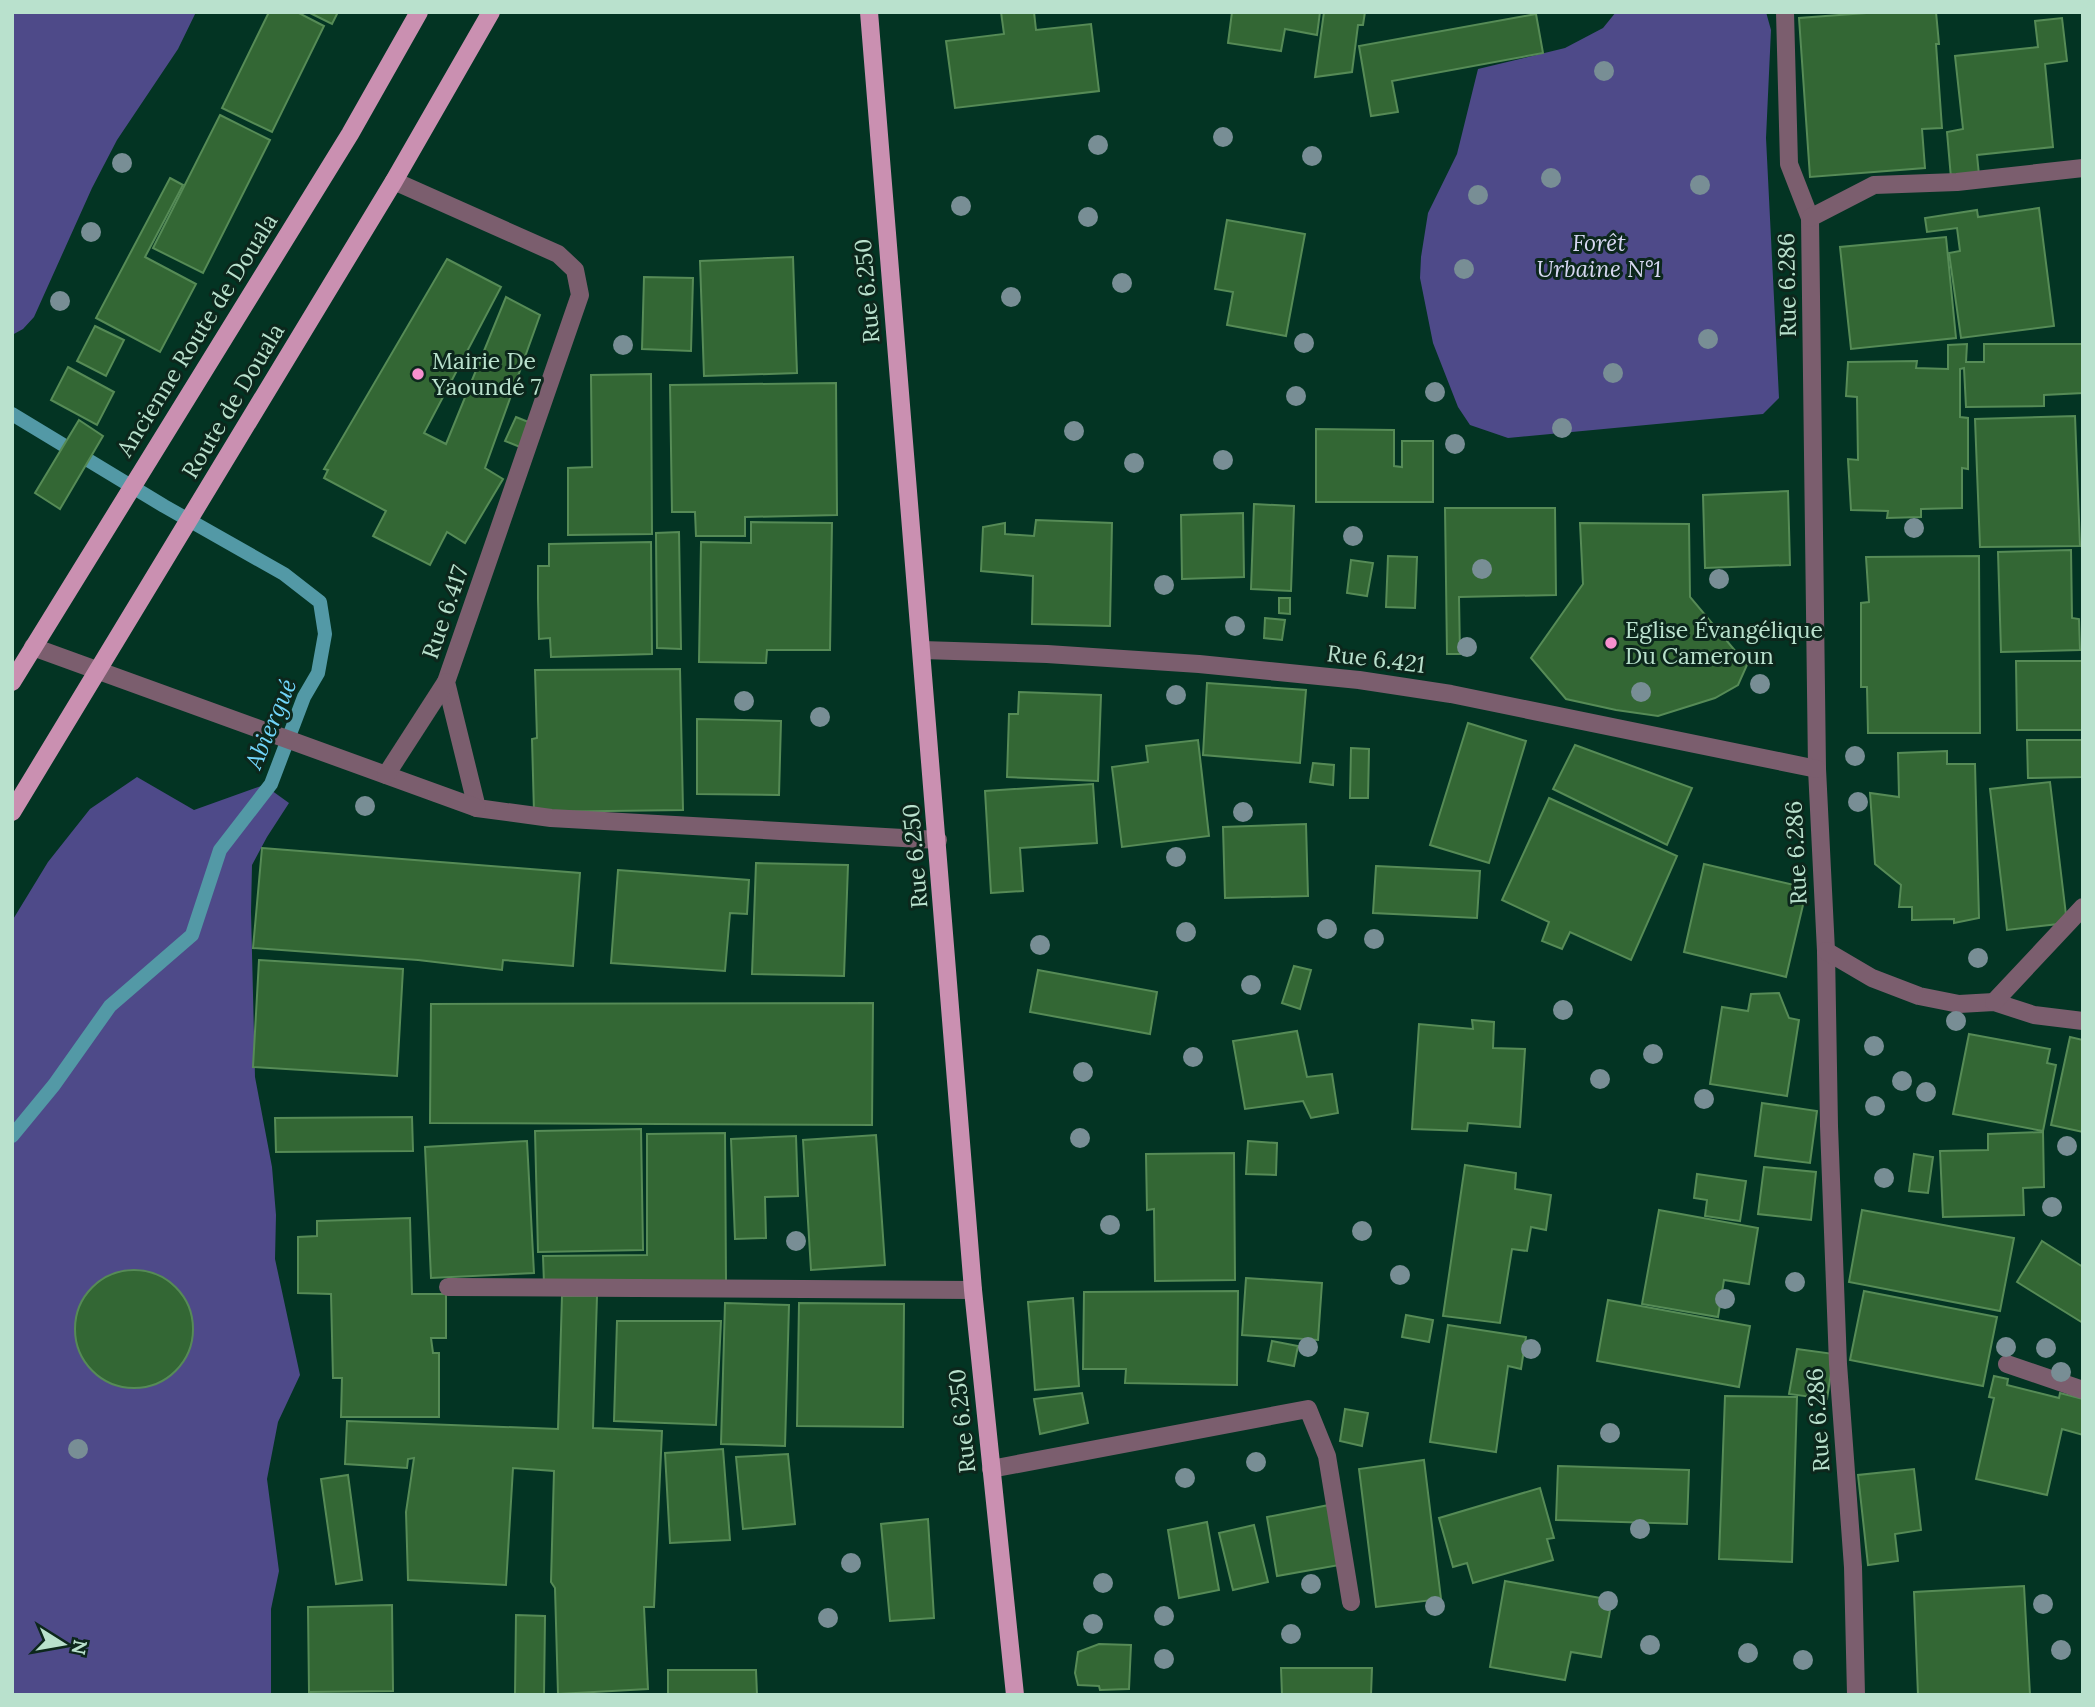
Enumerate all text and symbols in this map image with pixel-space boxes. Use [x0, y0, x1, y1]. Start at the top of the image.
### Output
street label: Ancienne Route de Douala [111, 208, 283, 462]
park label: Forêt Urbaine N°1 [1536, 228, 1662, 283]
street label: Rue 6.286 [1771, 233, 1802, 337]
street label: Rue 6.250 [847, 238, 886, 345]
street label: Route de Douala [176, 319, 290, 483]
place label: Mairie De Yaoundé 7 [431, 346, 542, 401]
marker: Mairie De Yaoundé 7 [410, 366, 426, 382]
street label: Rue 6.417 [415, 561, 474, 662]
place label: Eglise Évangélique Du Cameroun [1625, 615, 1823, 670]
marker: Eglise Évangélique Du Cameroun [1603, 635, 1619, 651]
street label: Rue 6.421 [1325, 638, 1427, 679]
water label: Abiergué [237, 674, 303, 775]
street label: Rue 6.286 [1778, 800, 1813, 906]
street label: Rue 6.250 [895, 803, 934, 910]
street label: Rue 6.250 [942, 1367, 981, 1475]
street label: Rue 6.286 [1799, 1367, 1836, 1473]
north arrow [28, 1609, 98, 1679]
text: N [66, 1638, 93, 1657]

